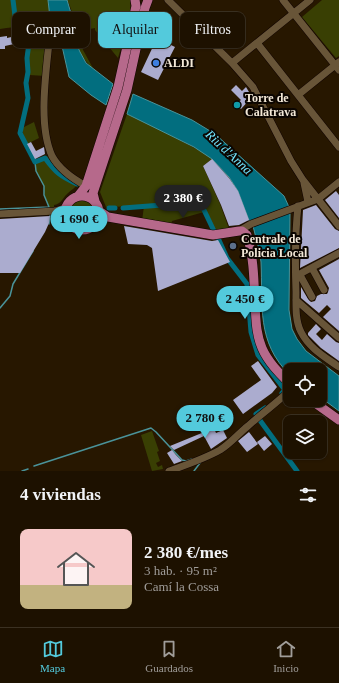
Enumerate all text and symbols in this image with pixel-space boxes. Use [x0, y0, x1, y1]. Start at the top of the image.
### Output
chip: Comprar [12, 12, 90, 48]
chip: Alquilar [98, 12, 172, 48]
chip: Filtros [180, 12, 245, 48]
place label: ALDI [164, 56, 194, 70]
marker: ALDI [151, 58, 161, 68]
place label: Torre de Calatrava [245, 91, 296, 119]
marker: Torre de Calatrava [232, 100, 242, 110]
water label: Riu d'Anna [202, 126, 256, 178]
pin: 2 380 € [146, 185, 220, 219]
text: 2 380 € [164, 190, 203, 205]
pin: 1 690 € [42, 206, 116, 240]
text: 1 690 € [60, 211, 99, 226]
place label: Centrale de Policia Local [241, 232, 308, 260]
marker: Centrale de Policia Local [228, 241, 238, 251]
pin: 2 450 € [208, 286, 282, 320]
text: 2 450 € [226, 291, 265, 306]
map controls [283, 363, 327, 459]
button: locate [283, 363, 327, 407]
pin: 2 780 € [168, 405, 242, 439]
text: 2 780 € [186, 410, 225, 425]
button: layers [283, 415, 327, 459]
icon: filters [297, 484, 319, 506]
text: 4 viviendas [20, 485, 101, 504]
text: 2 380 €/mes [144, 543, 228, 562]
icon: home [52, 545, 100, 593]
text: 3 hab. · 95 m² [144, 563, 217, 578]
text: Camí la Cossa [144, 579, 219, 594]
tab: Mapa [40, 638, 65, 674]
tab: Guardados [145, 638, 193, 674]
tab: Inicio [273, 638, 299, 674]

